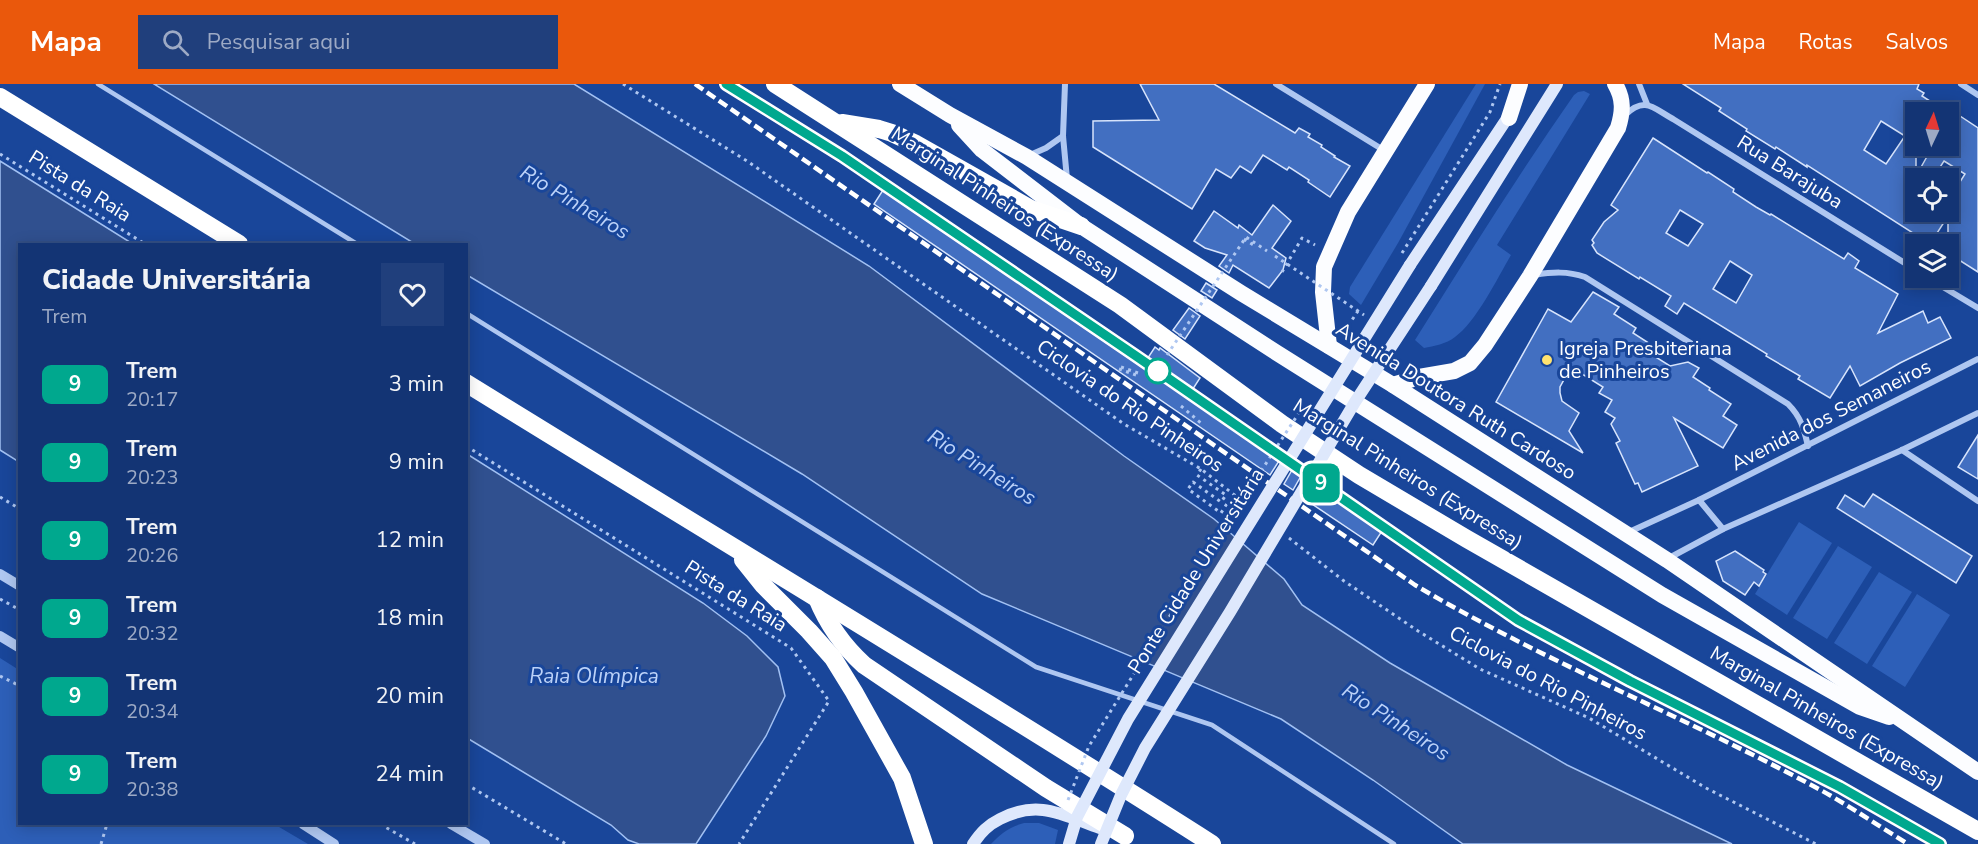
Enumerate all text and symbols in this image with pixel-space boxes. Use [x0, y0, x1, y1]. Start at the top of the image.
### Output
search box [138, 15, 558, 69]
text: Mapa [30, 23, 102, 61]
icon: search [159, 26, 192, 59]
text: Pesquisar aqui [207, 27, 350, 57]
text: Mapa [1713, 28, 1766, 56]
text: Rotas [1799, 28, 1853, 56]
text: Salvos [1886, 28, 1948, 56]
north arrow [1905, 102, 1959, 156]
map controls [1905, 102, 1959, 288]
street label: Marginal Pinheiros (Expressa) [886, 120, 1124, 288]
street label: Rua Barajuba [1732, 129, 1848, 215]
street label: Pista da Raia [24, 144, 136, 228]
water label: Rio Pinheiros [515, 158, 635, 246]
button: locate [1905, 168, 1959, 222]
button: layers [1905, 234, 1959, 288]
text: Cidade Universitária [42, 261, 311, 299]
button: heart [381, 263, 444, 326]
text: Trem [42, 303, 87, 330]
street label: Avenida Doutora Ruth Cardoso [1331, 316, 1581, 486]
street label: Ciclovia do Rio Pinheiros [1031, 333, 1229, 479]
place label: Igreja Presbiteriana de Pinheiros [1559, 335, 1732, 385]
marker: Igreja Presbiteriana de Pinheiros [1540, 353, 1554, 367]
street label: Avenida dos Semaneiros [1726, 353, 1936, 477]
text: Trem [126, 356, 178, 386]
unlabelled marker [1145, 358, 1171, 384]
text: 3 min [389, 369, 444, 399]
text: 9 [69, 370, 81, 398]
text: 20:17 [126, 386, 179, 413]
street label: Marginal Pinheiros (Expressa) [1288, 392, 1528, 556]
water label: Rio Pinheiros [922, 422, 1042, 512]
text: Trem [126, 434, 178, 464]
text: 9 min [389, 447, 444, 477]
text: 9 [69, 448, 81, 476]
street label: Ponte Cidade Universitária [1122, 463, 1270, 679]
text: 20:23 [126, 464, 179, 491]
line badge: 9 [1302, 464, 1340, 502]
text: 9 [1315, 469, 1327, 497]
text: Trem [126, 512, 178, 542]
text: 12 min [376, 525, 444, 555]
text: 9 [69, 526, 81, 554]
text: 20:26 [126, 542, 179, 569]
street label: Pista da Raia [680, 554, 792, 638]
text: Trem [126, 590, 178, 620]
text: 18 min [376, 603, 444, 633]
text: 9 [69, 604, 81, 632]
street label: Ciclovia do Rio Pinheiros [1444, 619, 1652, 747]
text: 20:32 [126, 620, 179, 647]
street label: Marginal Pinheiros (Expressa) [1705, 640, 1949, 796]
water label: Raia Olímpica [529, 662, 659, 690]
text: Trem [126, 668, 178, 698]
water label: Rio Pinheiros [1337, 677, 1455, 767]
text: 20 min [376, 681, 444, 711]
text: 9 [69, 682, 81, 710]
text: 20:34 [126, 698, 179, 725]
text: Trem [126, 746, 178, 776]
text: 24 min [376, 759, 444, 789]
text: 9 [69, 760, 81, 788]
text: 20:38 [126, 776, 179, 803]

